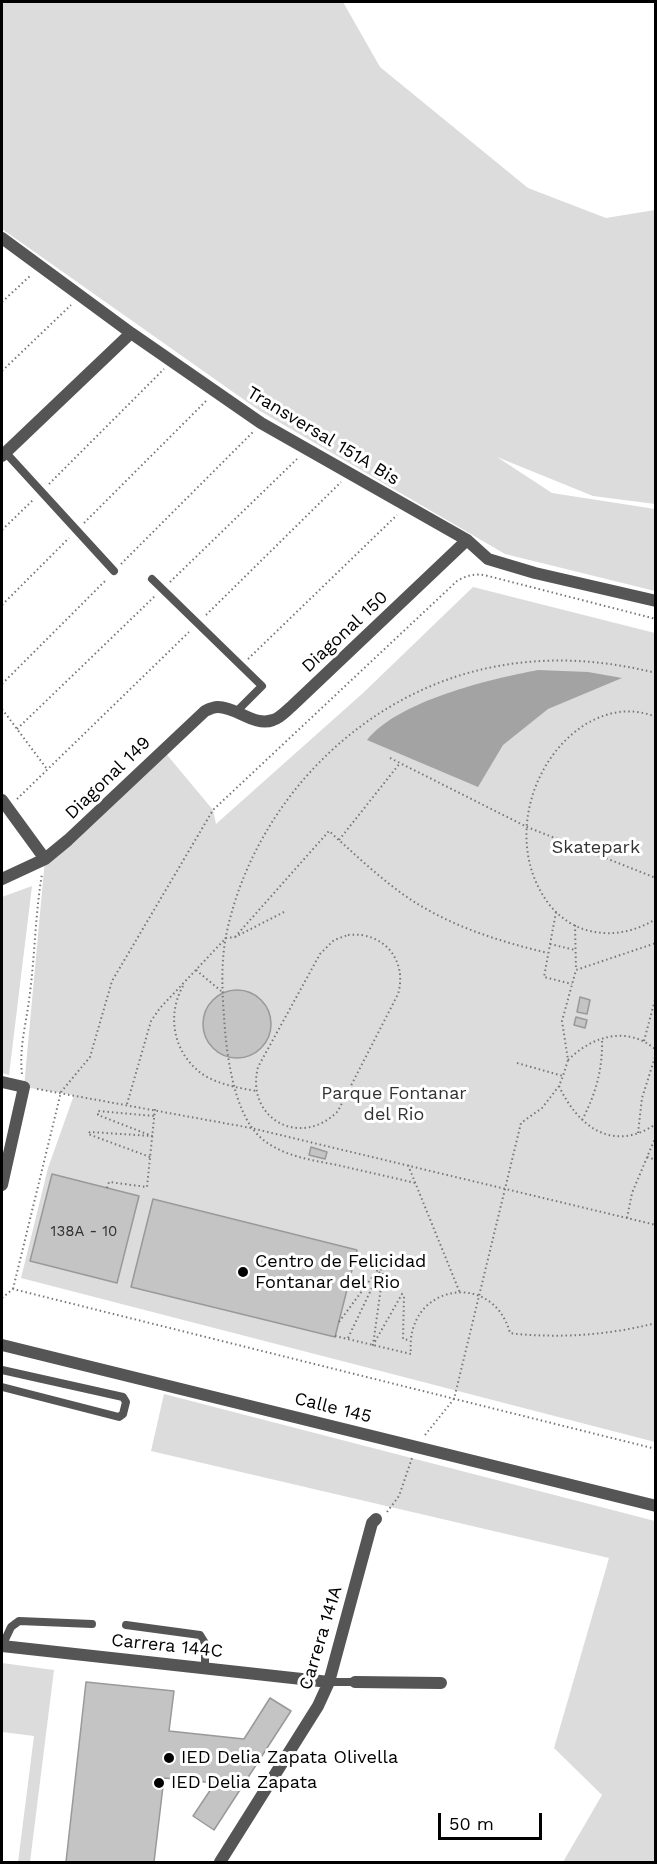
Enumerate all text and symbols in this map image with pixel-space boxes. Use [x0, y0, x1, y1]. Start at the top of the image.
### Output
street label: Transversal 151A Bis [243, 382, 403, 490]
street label: Diagonal 150 [297, 587, 393, 677]
street label: Diagonal 149 [61, 732, 155, 824]
park label: Skatepark [552, 837, 640, 859]
park label: Parque Fontanar del Rio [321, 1083, 467, 1126]
house number: 138A - 10 [51, 1223, 117, 1241]
place label: Centro de Felicidad Fontanar del Rio [255, 1251, 426, 1294]
marker: Centro de Felicidad Fontanar del Rio [236, 1265, 250, 1279]
street label: Calle 145 [292, 1388, 374, 1428]
street label: Carrera 141A [295, 1584, 347, 1692]
street label: Carrera 144C [110, 1629, 224, 1663]
place label: IED Delia Zapata Olivella [181, 1747, 398, 1769]
marker: IED Delia Zapata Olivella [162, 1751, 176, 1765]
place label: IED Delia Zapata [171, 1772, 317, 1794]
marker: IED Delia Zapata [152, 1776, 166, 1790]
scale bar [441, 1801, 544, 1839]
text: 50 m [449, 1813, 494, 1834]

